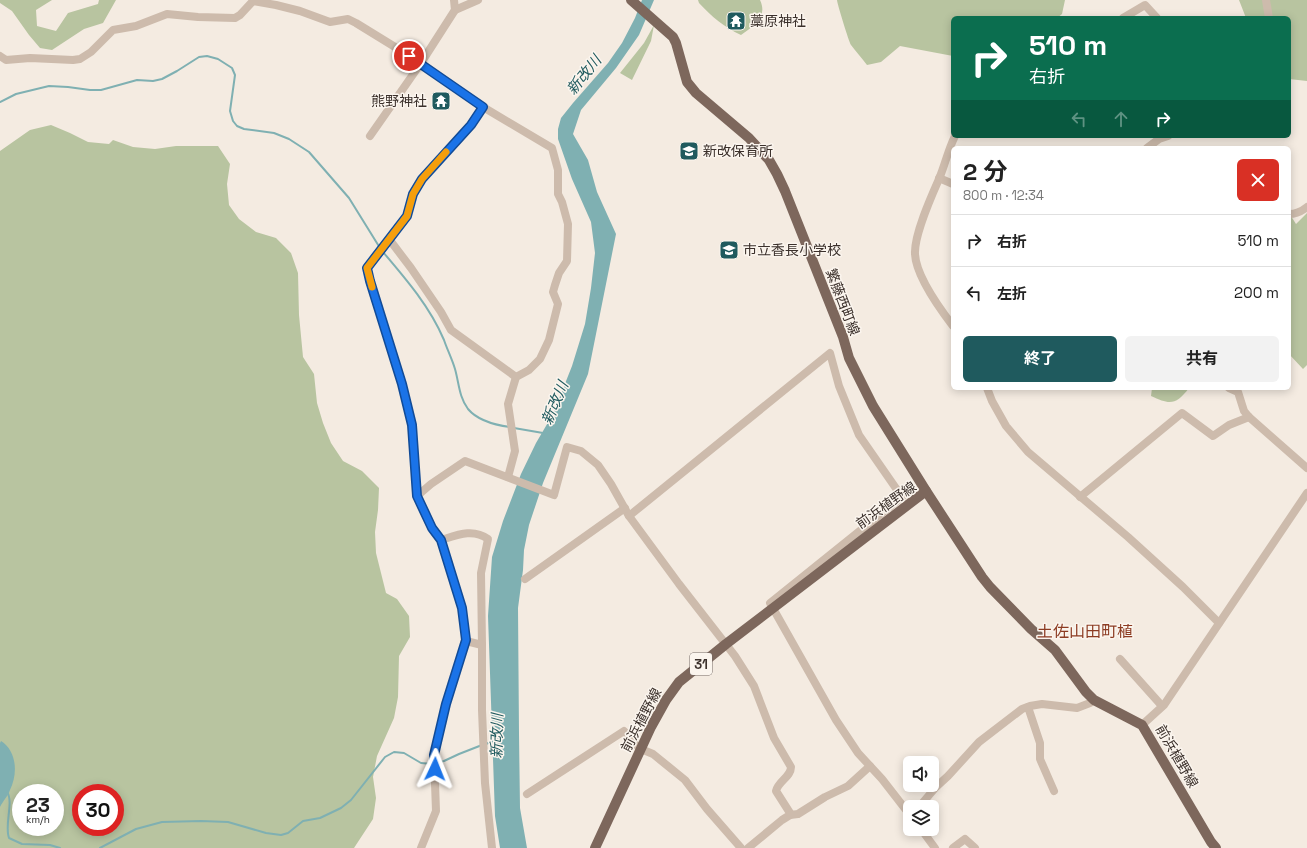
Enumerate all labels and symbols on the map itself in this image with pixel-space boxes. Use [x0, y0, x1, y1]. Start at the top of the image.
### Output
temple icon: 藁原神社 [725, 10, 747, 32]
place label: 藁原神社 [750, 12, 806, 30]
pin [392, 39, 426, 73]
water label: 新改川 [562, 50, 606, 98]
temple icon: 熊野神社 [430, 90, 452, 112]
place label: 熊野神社 [371, 92, 427, 110]
school or university icon: 新改保育所 [678, 140, 700, 162]
place label: 新改保育所 [703, 142, 773, 160]
school or university icon: 市立香長小学校 [718, 239, 740, 261]
place label: 市立香長小学校 [743, 241, 841, 259]
street label: 繁藤西町線 [822, 266, 864, 338]
water label: 新改川 [537, 377, 573, 427]
street label: 前浜植野線 [852, 478, 920, 532]
district label: 土佐山田町植 [1037, 621, 1133, 642]
road number: 31 [690, 653, 712, 675]
street label: 前浜植野線 [617, 685, 665, 755]
water label: 新改川 [487, 711, 506, 759]
street label: 前浜植野線 [1152, 721, 1202, 791]
position arrow [414, 748, 456, 790]
speed limit sign: 30 [72, 784, 124, 836]

